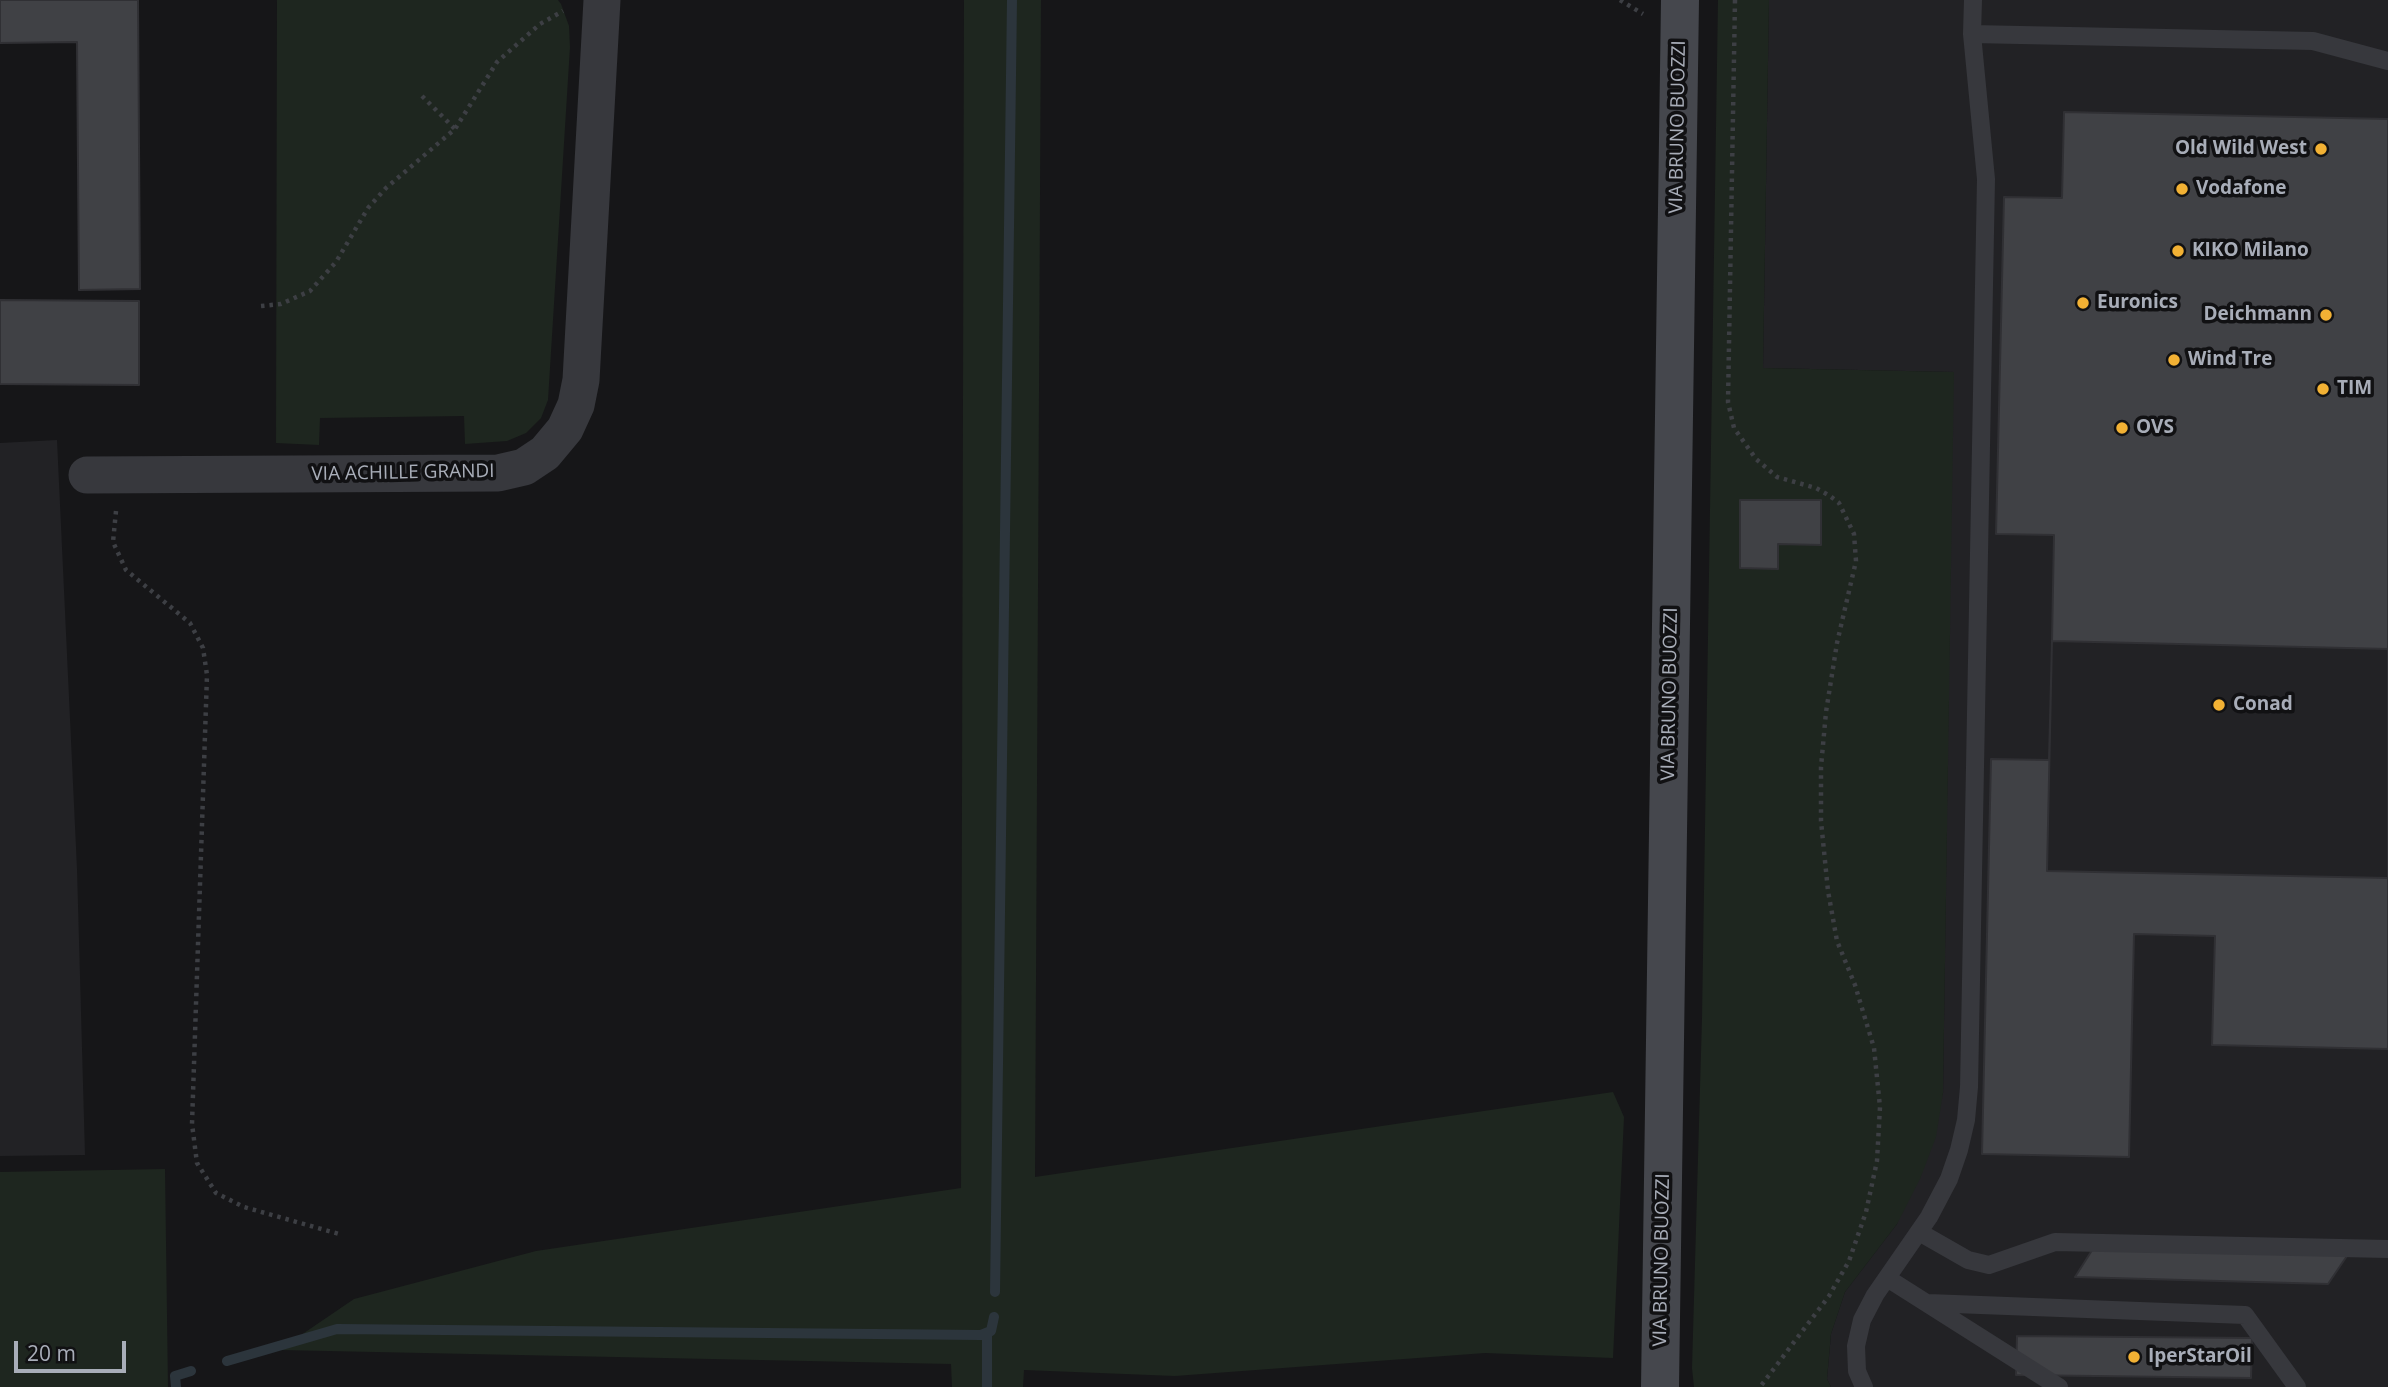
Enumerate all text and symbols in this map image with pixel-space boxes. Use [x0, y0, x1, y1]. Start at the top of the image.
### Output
street label: VIA BRUNO BUOZZI [1665, 40, 1691, 214]
place label: Old Wild West [2175, 138, 2307, 160]
marker: Old Wild West [2313, 141, 2329, 157]
place label: Vodafone [2196, 178, 2286, 200]
marker: Vodafone [2174, 181, 2190, 197]
place label: KIKO Milano [2192, 240, 2309, 262]
marker: KIKO Milano [2170, 243, 2186, 259]
place label: Euronics [2097, 292, 2178, 314]
marker: Euronics [2075, 295, 2091, 311]
place label: Deichmann [2204, 304, 2312, 326]
marker: Deichmann [2318, 307, 2334, 323]
place label: Wind Tre [2188, 349, 2272, 371]
marker: Wind Tre [2166, 352, 2182, 368]
place label: TIM [2337, 378, 2372, 400]
marker: TIM [2315, 381, 2331, 397]
place label: OVS [2136, 417, 2174, 439]
marker: OVS [2114, 420, 2130, 436]
street label: VIA ACHILLE GRANDI [311, 460, 495, 486]
street label: VIA BRUNO BUOZZI [1657, 607, 1683, 781]
place label: Conad [2233, 694, 2293, 716]
marker: Conad [2211, 697, 2227, 713]
street label: VIA BRUNO BUOZZI [1649, 1173, 1675, 1347]
scale bar [18, 1328, 130, 1372]
text: 20 m [27, 1339, 76, 1367]
place label: IperStarOil [2148, 1346, 2252, 1368]
marker: IperStarOil [2126, 1349, 2142, 1365]

